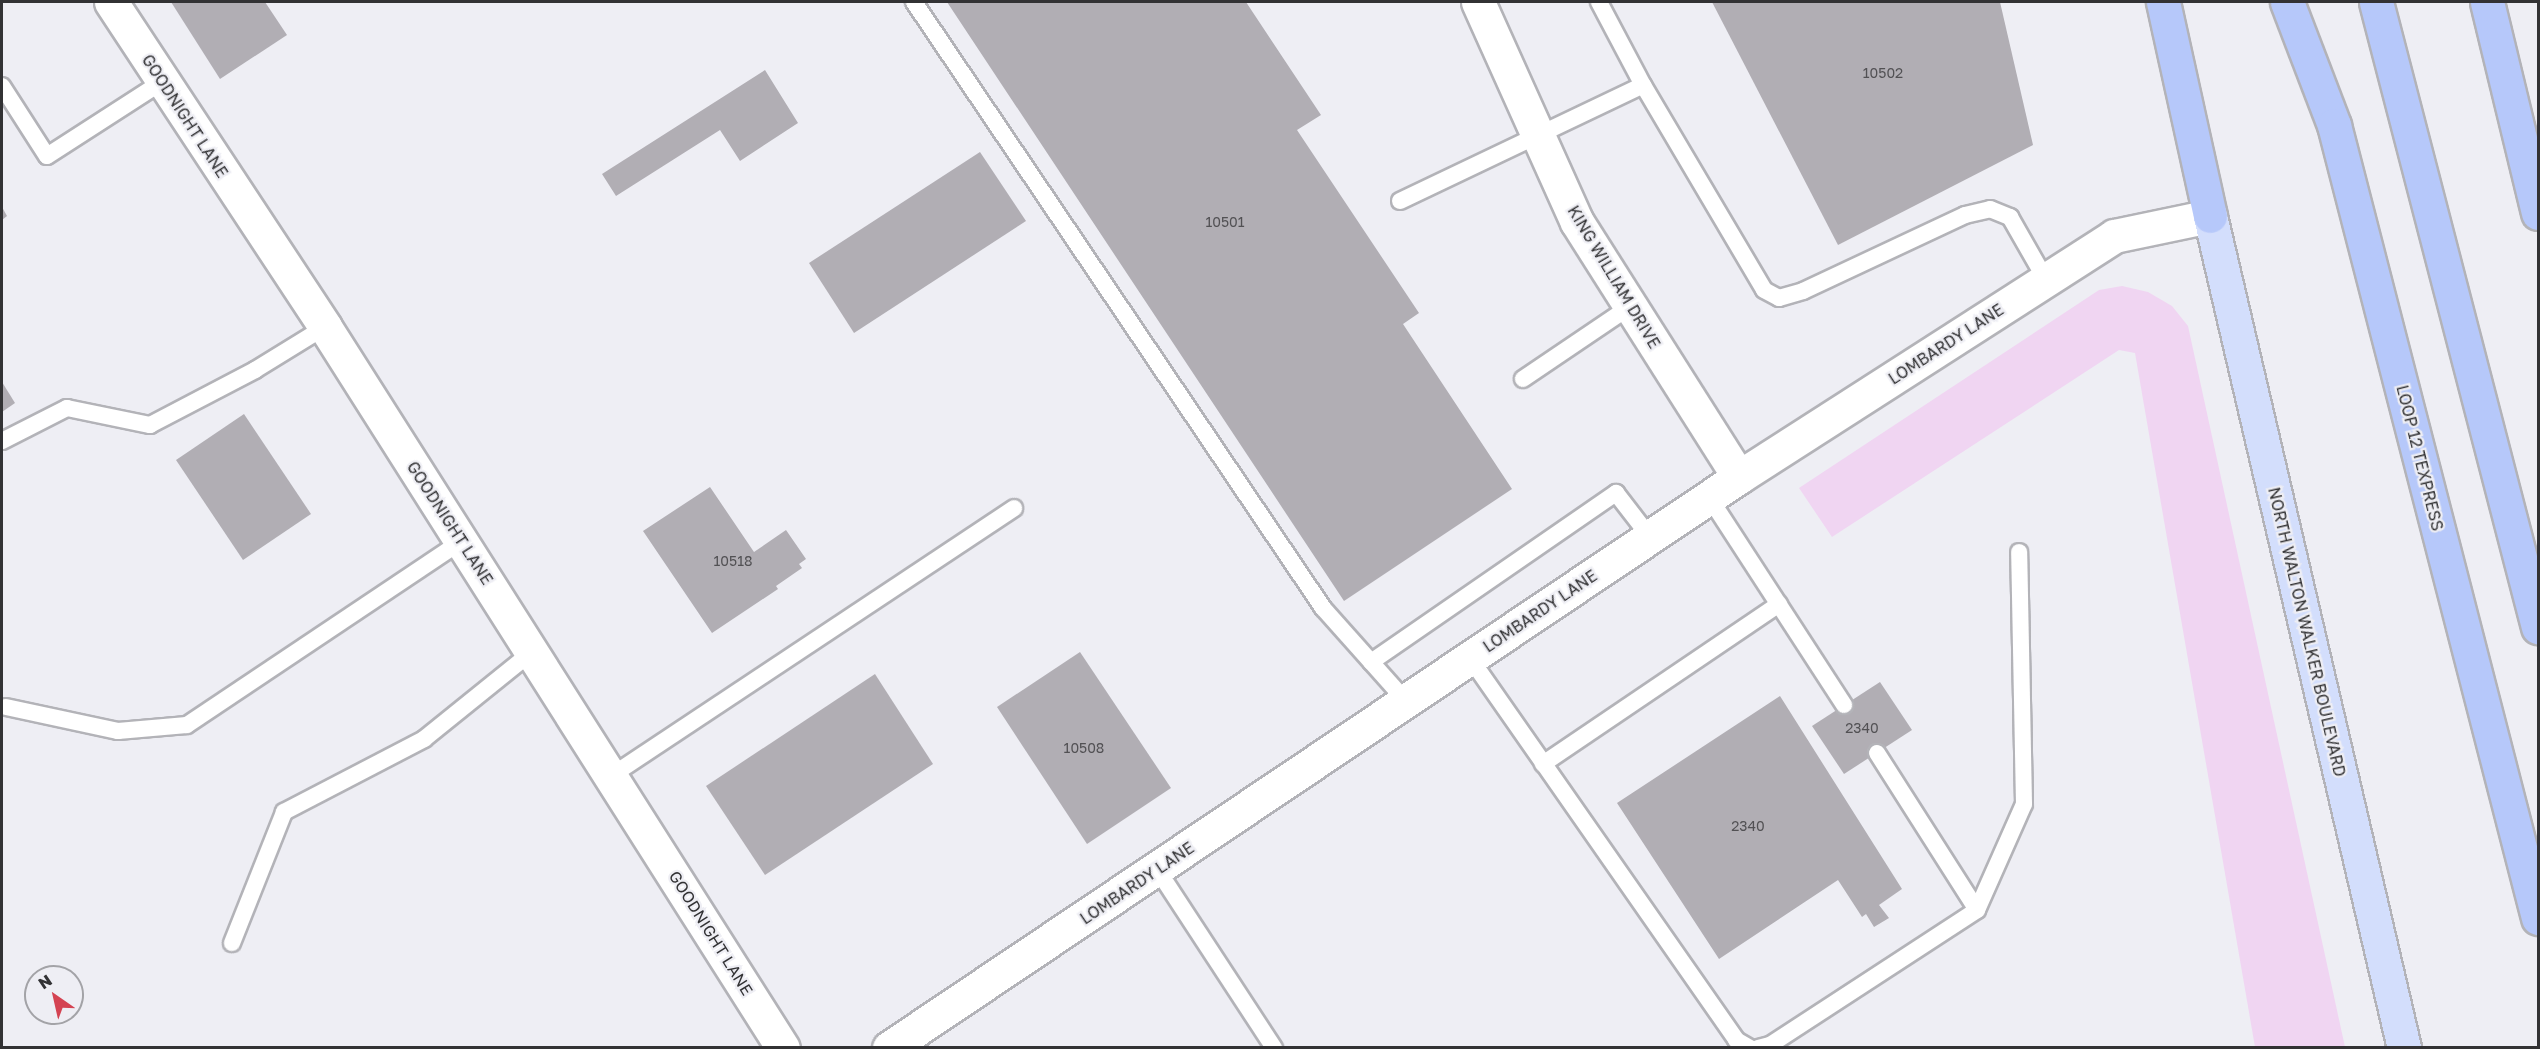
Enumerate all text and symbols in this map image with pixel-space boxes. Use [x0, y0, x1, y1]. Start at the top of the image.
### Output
street label: GOODNIGHT LANE [138, 51, 232, 181]
house number: 10502 [1863, 65, 1903, 81]
street label: KING WILLIAM DRIVE [1564, 202, 1664, 352]
house number: 10501 [1205, 214, 1245, 230]
street label: LOMBARDY LANE [1885, 300, 2007, 388]
street label: LOOP 12 TEXPRESS [2393, 383, 2447, 533]
street label: GOODNIGHT LANE [403, 458, 497, 588]
street label: NORTH WALTON WALKER BOULEVARD [2264, 485, 2350, 779]
house number: 10518 [714, 553, 752, 569]
street label: LOMBARDY LANE [1479, 566, 1601, 656]
house number: 2340 [1845, 720, 1879, 736]
house number: 10508 [1064, 740, 1104, 756]
house number: 2340 [1731, 818, 1765, 834]
street label: LOMBARDY LANE [1076, 838, 1198, 928]
street label: GOODNIGHT LANE [665, 867, 757, 999]
north arrow [24, 965, 84, 1025]
text: N [34, 970, 56, 993]

